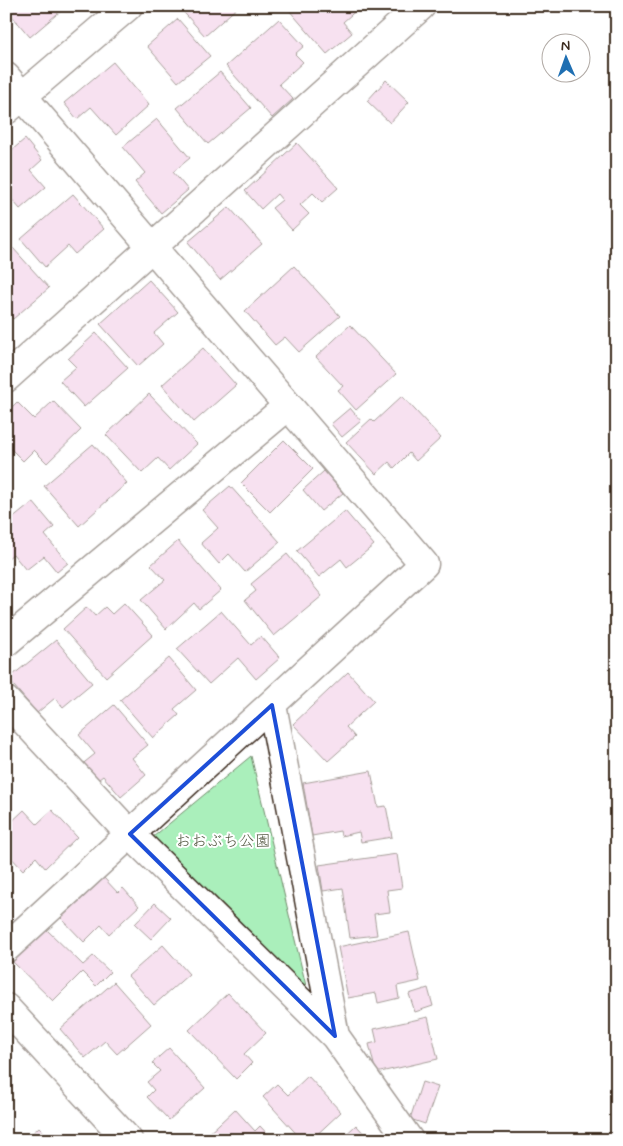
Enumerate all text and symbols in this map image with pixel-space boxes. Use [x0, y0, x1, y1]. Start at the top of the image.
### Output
north arrow [540, 32, 590, 82]
text: N [561, 37, 571, 55]
park label: おおぶち公園 [175, 831, 271, 852]

